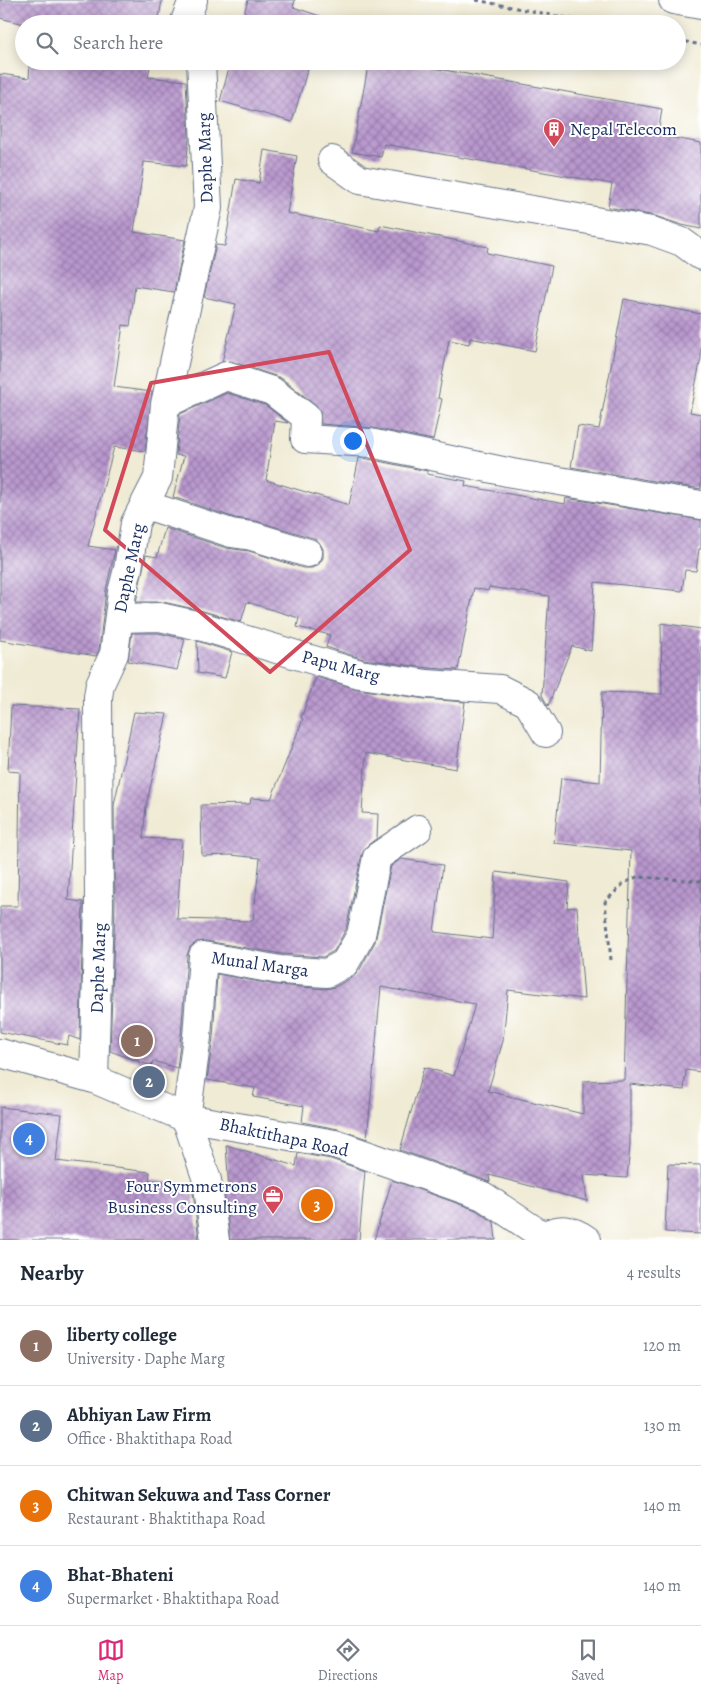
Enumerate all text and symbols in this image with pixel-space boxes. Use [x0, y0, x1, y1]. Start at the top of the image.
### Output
search box [15, 15, 686, 70]
icon: search [33, 29, 61, 57]
text: Search here [73, 30, 163, 56]
street label: Daphe Marg [191, 112, 219, 204]
building icon: Nepal Telecom [542, 117, 566, 148]
place label: Nepal Telecom [570, 117, 677, 141]
your location [340, 428, 366, 454]
street label: Daphe Marg [108, 521, 150, 615]
street label: Papu Marg [299, 644, 383, 688]
street label: Daphe Marg [84, 922, 112, 1014]
street label: Munal Marga [210, 945, 311, 983]
pin: 1 [121, 1022, 153, 1060]
pin: 2 [133, 1063, 165, 1101]
street label: Bhaktithapa Road [217, 1112, 351, 1162]
pin: 4 [13, 1120, 45, 1158]
place label: Four Symmetrons Business Consulting [107, 1174, 257, 1219]
office icon: Four Symmetrons Business Consulting [261, 1184, 285, 1215]
pin: 3 [301, 1186, 333, 1224]
text: Nearby [20, 1259, 83, 1287]
text: 4 results [627, 1262, 681, 1284]
text: liberty college [67, 1322, 177, 1348]
text: 1 [33, 1335, 39, 1357]
text: 120 m [643, 1335, 681, 1357]
text: University · Daphe Marg [67, 1348, 225, 1370]
text: Abhiyan Law Firm [67, 1402, 211, 1428]
text: 2 [32, 1415, 40, 1437]
text: 130 m [644, 1415, 681, 1437]
text: Office · Bhaktithapa Road [67, 1428, 232, 1450]
text: Chitwan Sekuwa and Tass Corner [67, 1482, 331, 1508]
text: 3 [33, 1495, 39, 1517]
text: 140 m [643, 1495, 681, 1517]
text: Restaurant · Bhaktithapa Road [67, 1508, 265, 1530]
text: Bhat-Bhateni [67, 1562, 174, 1588]
text: 4 [32, 1575, 40, 1597]
text: 140 m [643, 1575, 681, 1597]
text: Supermarket · Bhaktithapa Road [67, 1588, 279, 1610]
tab: Map [97, 1636, 125, 1685]
tab: Directions [318, 1636, 378, 1685]
tab: Saved [571, 1636, 604, 1685]

